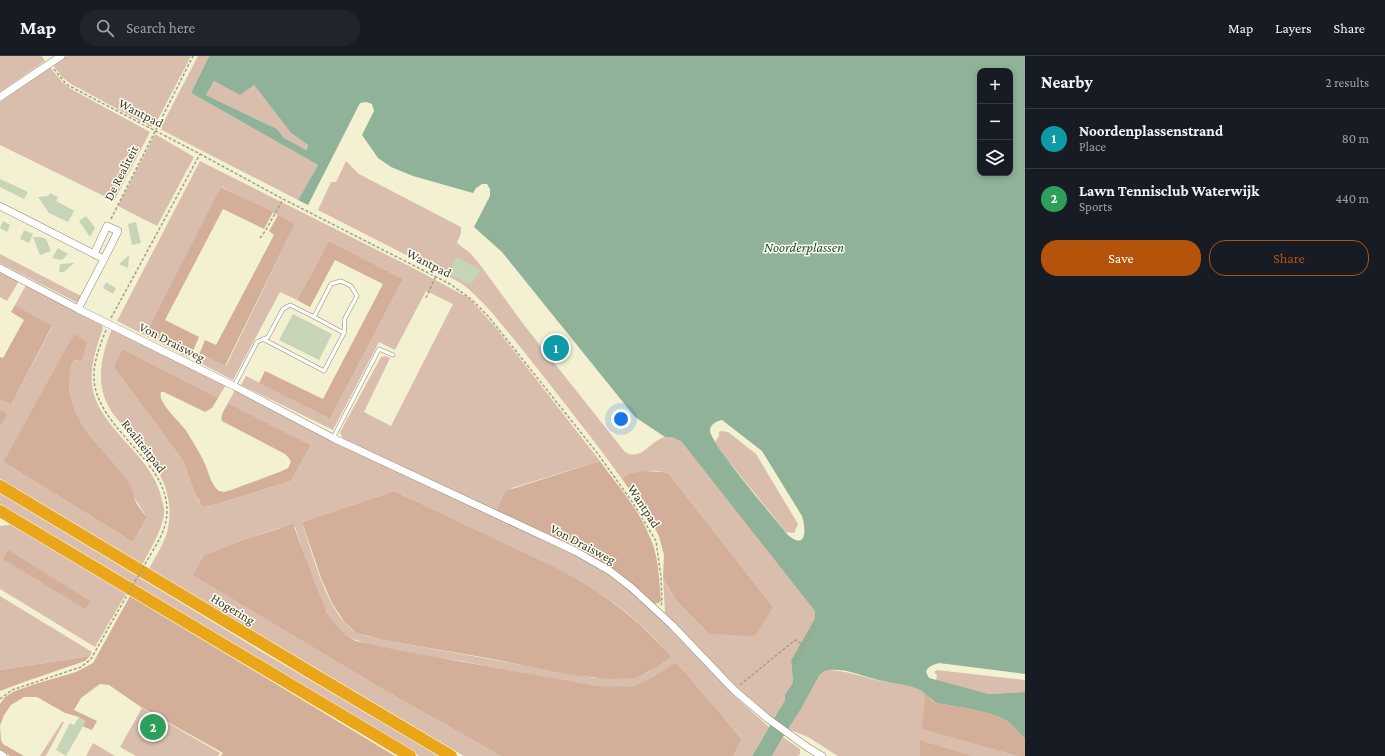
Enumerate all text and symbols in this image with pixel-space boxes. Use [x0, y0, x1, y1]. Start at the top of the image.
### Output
search box [80, 10, 360, 46]
text: Map [20, 17, 56, 38]
icon: search [94, 17, 116, 39]
text: Search here [126, 20, 195, 36]
text: Map [1228, 20, 1253, 36]
text: Layers [1275, 20, 1312, 36]
text: Share [1334, 20, 1365, 36]
map controls [977, 68, 1013, 176]
button: + [977, 68, 1013, 104]
text: Nearby [1041, 73, 1093, 92]
text: 2 results [1326, 75, 1369, 90]
street label: Wantpad [116, 95, 166, 131]
button: − [977, 104, 1013, 140]
text: Noordenplassenstrand [1079, 123, 1223, 139]
text: 1 [1052, 131, 1056, 146]
text: 80 m [1342, 131, 1369, 146]
text: Place [1079, 139, 1106, 154]
button: layers [977, 140, 1013, 176]
street label: De Realiteit [101, 142, 142, 203]
text: Lawn Tennisclub Waterwijk [1079, 183, 1259, 199]
text: 2 [1051, 191, 1057, 206]
text: 440 m [1335, 191, 1369, 206]
text: Sports [1079, 199, 1112, 214]
water label: Noorderplassen [764, 239, 844, 255]
button: Save [1041, 240, 1201, 276]
button: Share [1209, 240, 1369, 276]
street label: Wantpad [404, 245, 454, 281]
street label: Von Draisweg [137, 319, 208, 365]
pin: 1 [543, 333, 569, 363]
your location [611, 409, 631, 429]
street label: Realiteitpad [119, 417, 169, 476]
street label: Wantpad [625, 482, 664, 530]
street label: Von Draisweg [548, 521, 619, 568]
street label: Hogering [208, 590, 258, 628]
pin: 2 [140, 712, 166, 742]

